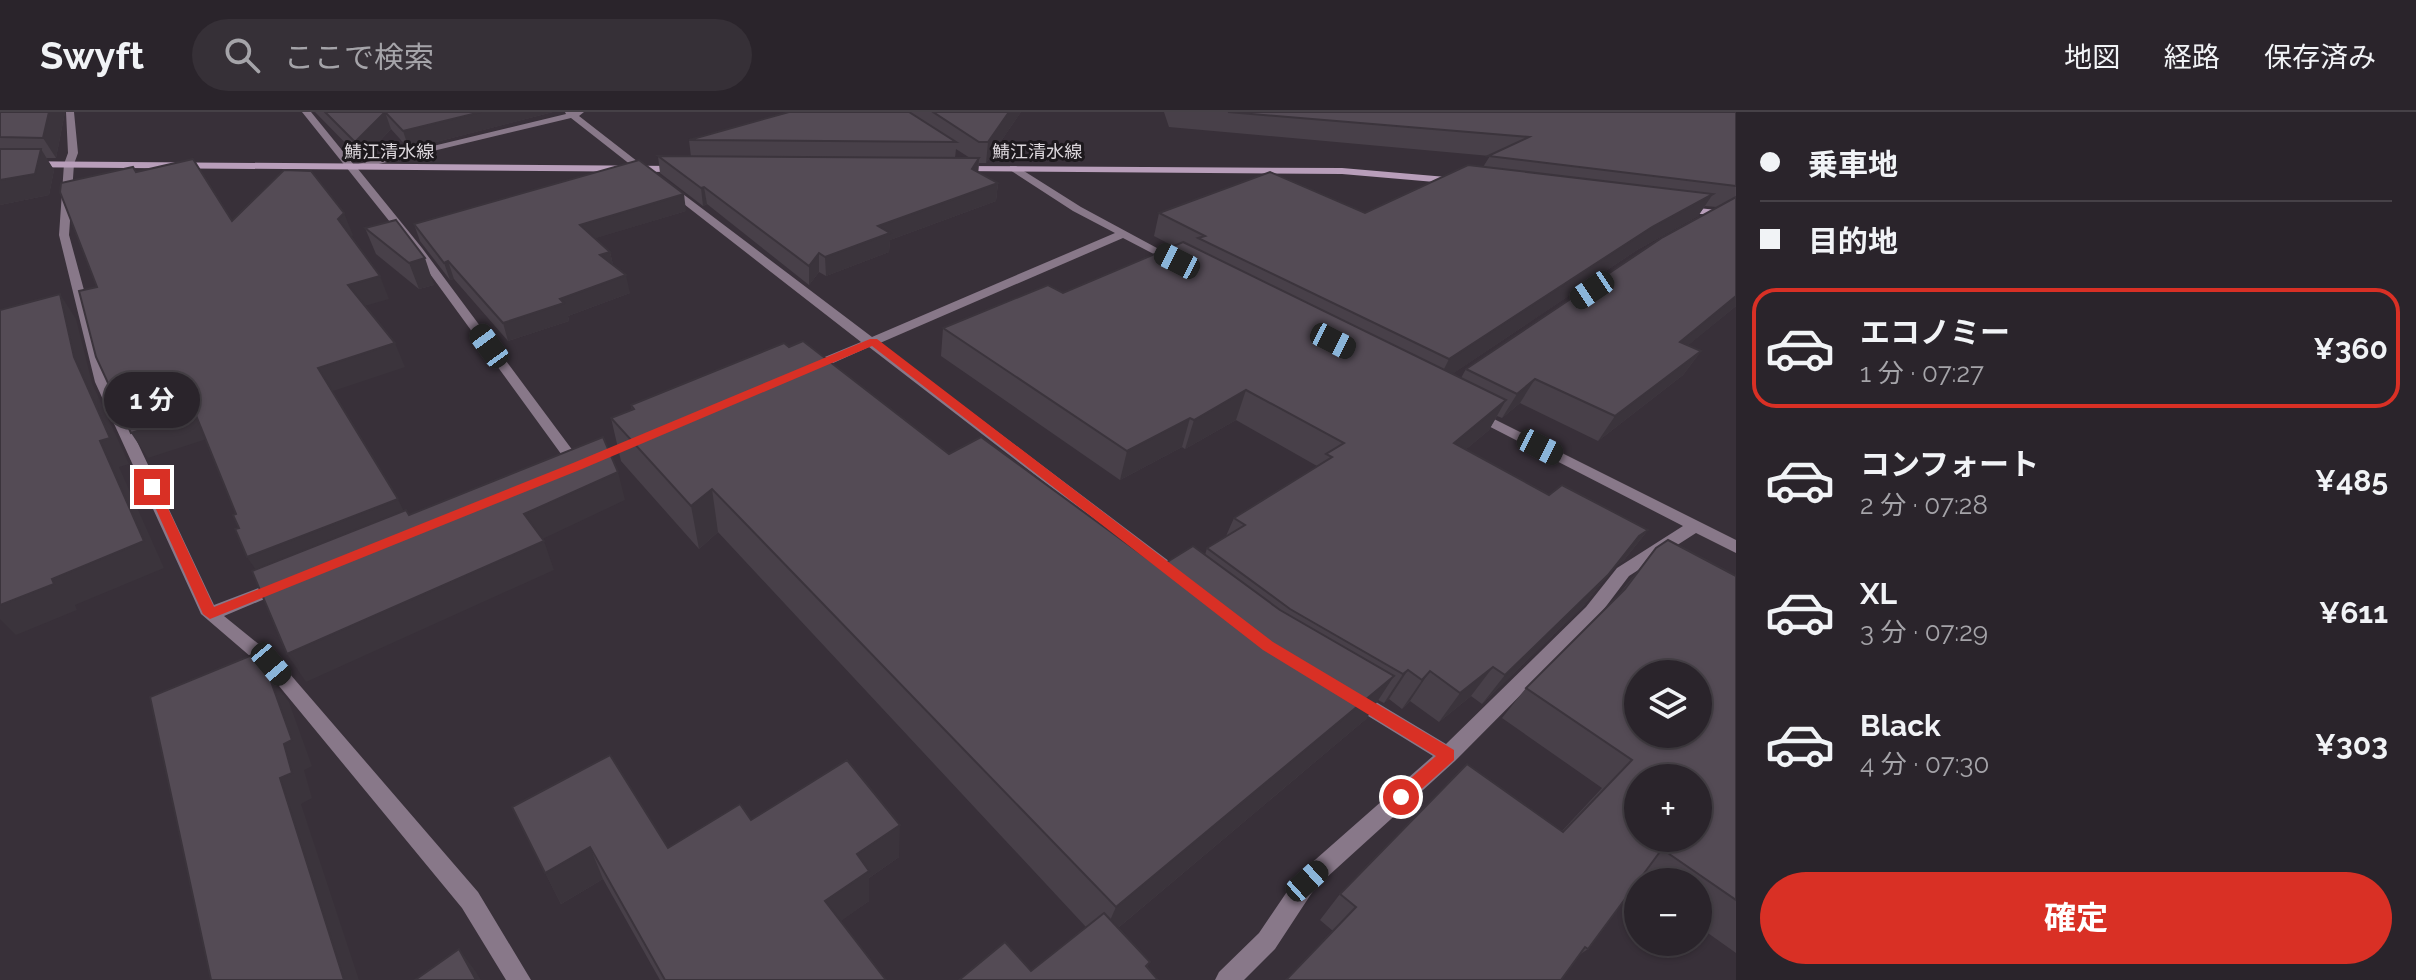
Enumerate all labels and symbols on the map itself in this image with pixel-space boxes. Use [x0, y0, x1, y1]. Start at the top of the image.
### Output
street label: 鯖江清水線 [344, 141, 434, 162]
street label: 鯖江清水線 [992, 141, 1082, 162]
car [1150, 239, 1204, 283]
car [1565, 267, 1619, 313]
car [1306, 319, 1360, 363]
car [465, 320, 513, 372]
callout: 1 分 [104, 371, 200, 427]
car [1513, 425, 1567, 469]
route end [134, 469, 170, 505]
car [246, 638, 296, 690]
route start [1383, 779, 1419, 815]
car [1281, 856, 1333, 906]

